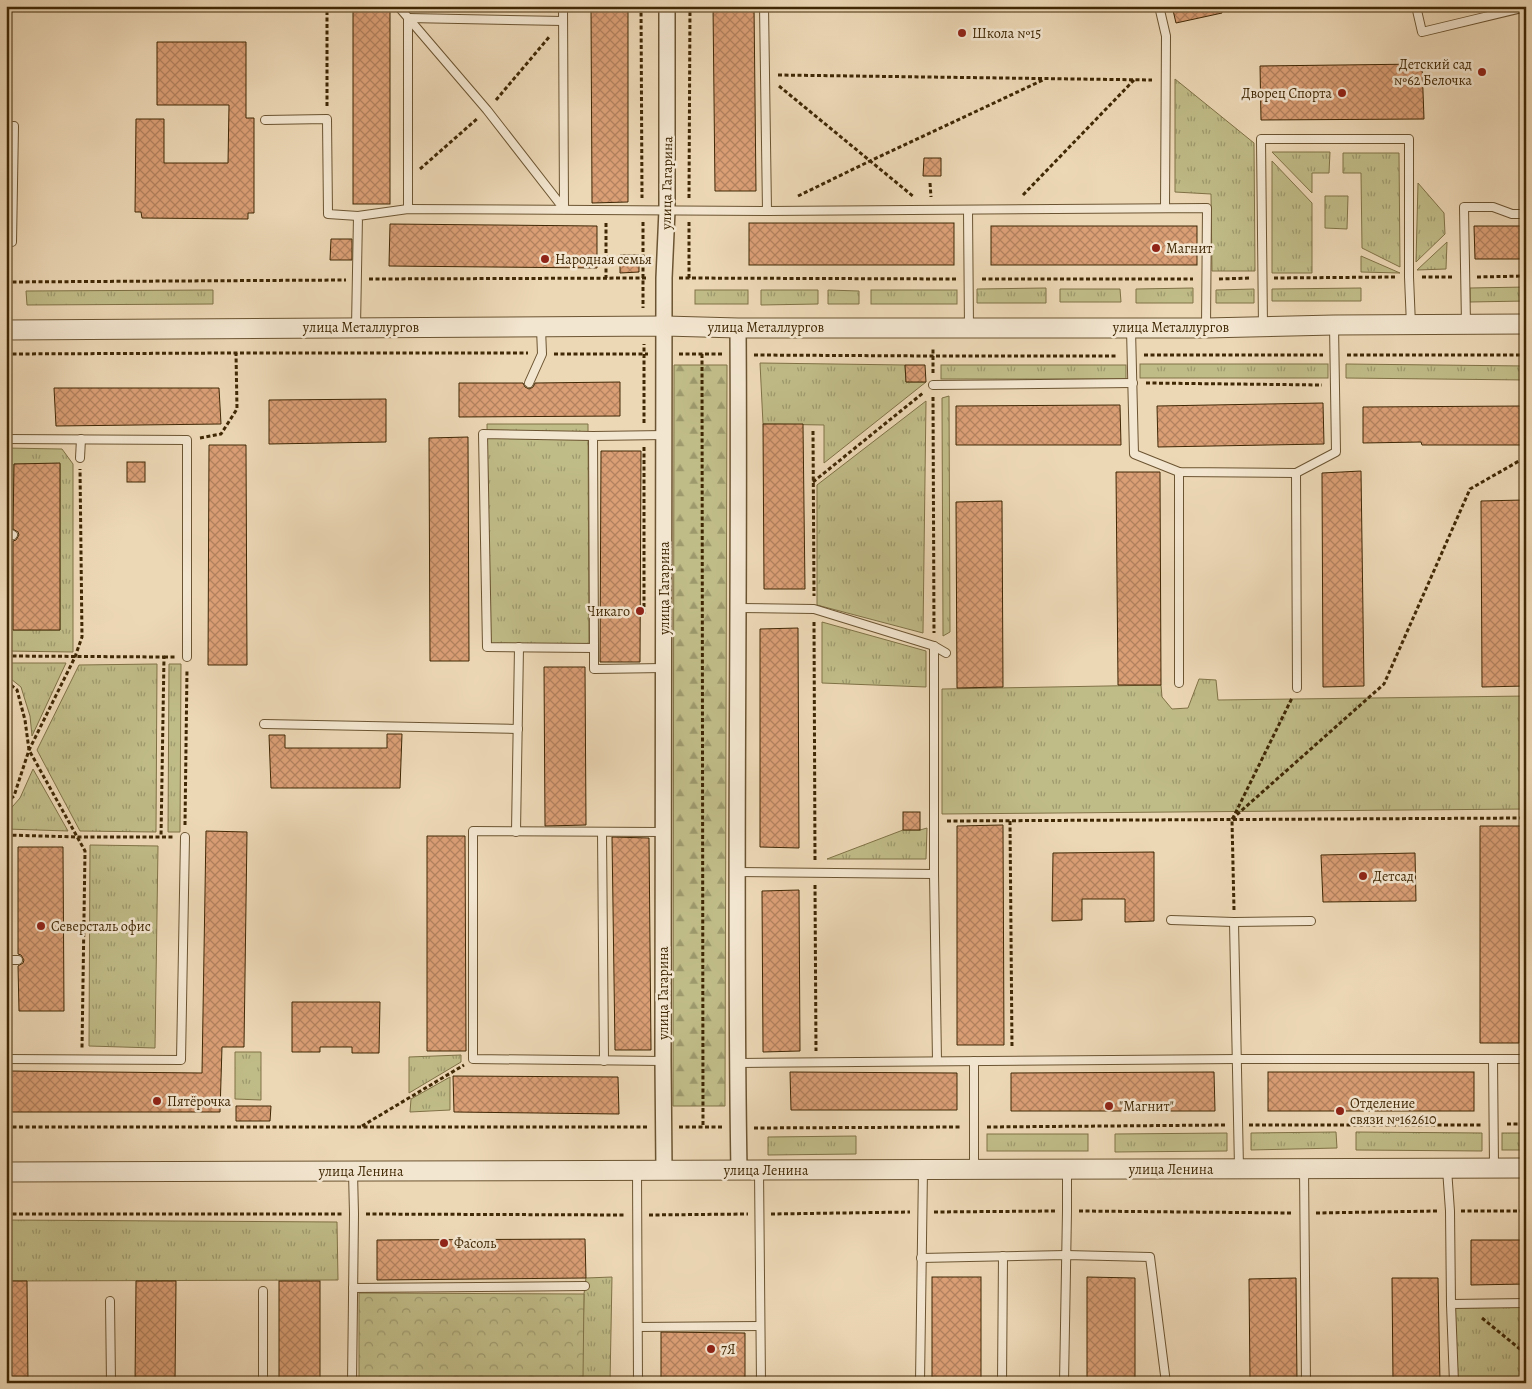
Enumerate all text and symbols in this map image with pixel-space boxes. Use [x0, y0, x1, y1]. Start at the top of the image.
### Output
place label: Школа №15 [972, 24, 1041, 43]
marker: Школа №15 [956, 27, 968, 39]
place label: Детский сад №62 Белочка [1394, 55, 1473, 90]
marker: Детский сад №62 Белочка [1476, 66, 1488, 78]
place label: Дворец Спорта [1241, 84, 1333, 103]
marker: Дворец Спорта [1336, 87, 1348, 99]
street label: улица Гагарина [657, 136, 677, 231]
place label: Магнит [1166, 239, 1213, 258]
marker: Магнит [1150, 242, 1162, 254]
place label: Народная семья [555, 250, 652, 269]
marker: Народная семья [539, 253, 551, 265]
street label: улица Металлургов [302, 318, 420, 337]
street label: улица Металлургов [707, 318, 825, 337]
street label: улица Металлургов [1112, 318, 1230, 337]
street label: улица Гагарина [655, 541, 674, 636]
place label: Чикаго [587, 602, 630, 621]
marker: Чикаго [634, 605, 646, 617]
place label: Детсад [1373, 867, 1414, 886]
marker: Детсад [1357, 870, 1369, 882]
place label: Северсталь офис [51, 917, 151, 936]
marker: Северсталь офис [35, 920, 47, 932]
street label: улица Гагарина [654, 946, 673, 1041]
place label: Пятёрочка [167, 1092, 231, 1111]
place label: Отделение связи №162610 [1350, 1094, 1436, 1129]
marker: Пятёрочка [151, 1095, 163, 1107]
place label: "Магнит" [1119, 1097, 1174, 1116]
marker: "Магнит" [1103, 1100, 1115, 1112]
marker: Отделение связи №162610 [1334, 1105, 1346, 1117]
street label: улица Ленина [1128, 1160, 1214, 1179]
street label: улица Ленина [723, 1161, 809, 1180]
street label: улица Ленина [318, 1162, 404, 1181]
place label: Фасоль [454, 1234, 496, 1253]
marker: Фасоль [438, 1237, 450, 1249]
place label: 7Я [721, 1340, 735, 1359]
marker: 7Я [705, 1343, 717, 1355]

